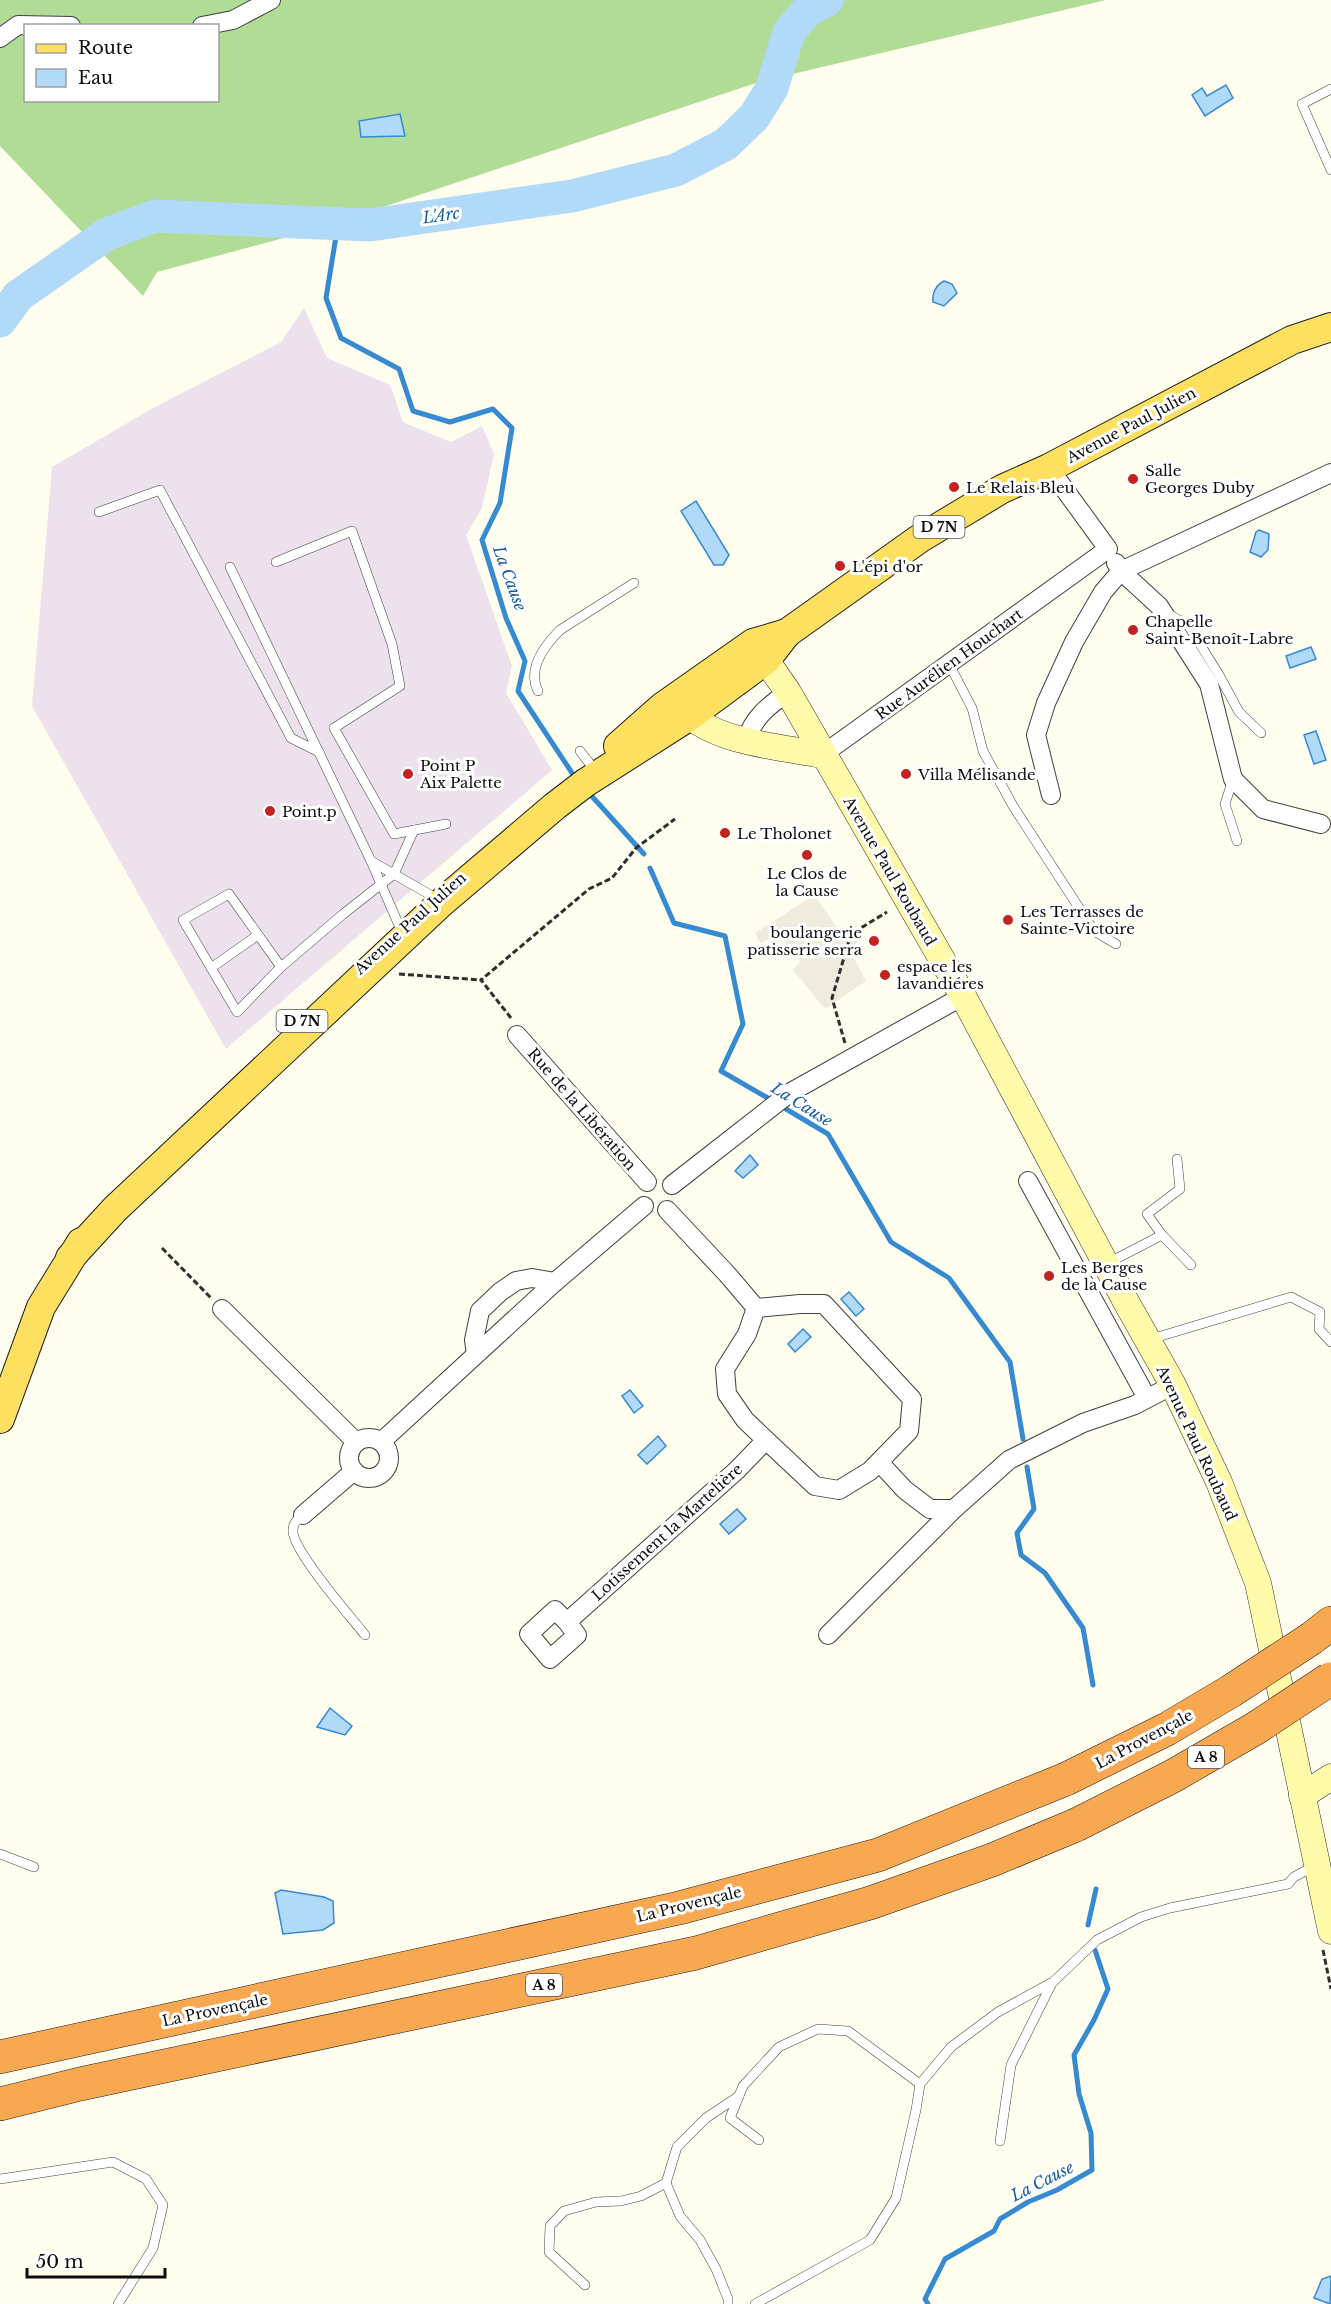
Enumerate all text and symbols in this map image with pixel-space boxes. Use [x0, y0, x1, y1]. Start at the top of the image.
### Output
legend [24, 24, 219, 102]
text: Route [78, 37, 133, 59]
text: Eau [78, 67, 113, 89]
water label: L'Arc [420, 203, 461, 228]
street label: Avenue Paul Julien [1062, 383, 1199, 468]
place label: Salle Georges Duby [1145, 461, 1255, 497]
marker: Salle Georges Duby [1126, 472, 1140, 486]
place label: Le Relais Bleu [966, 478, 1075, 497]
marker: Le Relais Bleu [947, 480, 961, 494]
road number: D 7N [914, 516, 964, 538]
water label: La Cause [489, 542, 531, 614]
place label: L'épi d'or [852, 557, 923, 576]
marker: L'épi d'or [833, 559, 847, 573]
street label: Rue Aurélien Houchart [872, 604, 1027, 724]
place label: Chapelle Saint-Benoît-Labre [1145, 612, 1293, 648]
marker: Chapelle Saint-Benoît-Labre [1126, 623, 1140, 637]
place label: Point P Aix Palette [419, 756, 502, 792]
place label: Villa Mélisande [917, 765, 1036, 784]
marker: Point P Aix Palette [401, 767, 415, 781]
marker: Villa Mélisande [899, 767, 913, 781]
street label: Avenue Paul Roubaud [839, 792, 940, 949]
place label: Point.p [282, 802, 337, 821]
marker: Point.p [263, 804, 277, 818]
place label: Le Tholonet [737, 824, 832, 843]
marker: Le Tholonet [718, 826, 732, 840]
marker: Le Clos de la Cause [800, 848, 814, 862]
place label: Le Clos de la Cause [767, 864, 847, 900]
street label: Avenue Paul Julien [350, 868, 470, 979]
place label: Les Terrasses de Sainte-Victoire [1020, 902, 1144, 938]
marker: Les Terrasses de Sainte-Victoire [1001, 913, 1015, 927]
place label: boulangerie patisserie serra [747, 923, 863, 959]
marker: boulangerie patisserie serra [867, 934, 881, 948]
place label: espace les lavandiéres [897, 957, 984, 993]
marker: espace les lavandiéres [878, 968, 892, 982]
road number: D 7N [276, 1010, 328, 1032]
street label: Rue de la Libération [524, 1044, 640, 1174]
water label: La Cause [767, 1077, 837, 1131]
place label: Les Berges de la Cause [1061, 1258, 1147, 1294]
marker: Les Berges de la Cause [1042, 1269, 1056, 1283]
street label: Avenue Paul Roubaud [1152, 1362, 1241, 1524]
street label: Lotissement la Martelière [588, 1459, 746, 1605]
street label: La Provençale [1092, 1705, 1196, 1773]
road number: A 8 [1188, 1746, 1224, 1768]
street label: La Provençale [634, 1882, 744, 1926]
road number: A 8 [526, 1974, 562, 1996]
street label: La Provençale [160, 1990, 270, 2030]
water label: La Cause [1006, 2156, 1077, 2206]
scale bar [27, 2241, 165, 2279]
text: 50 m [36, 2251, 84, 2273]

